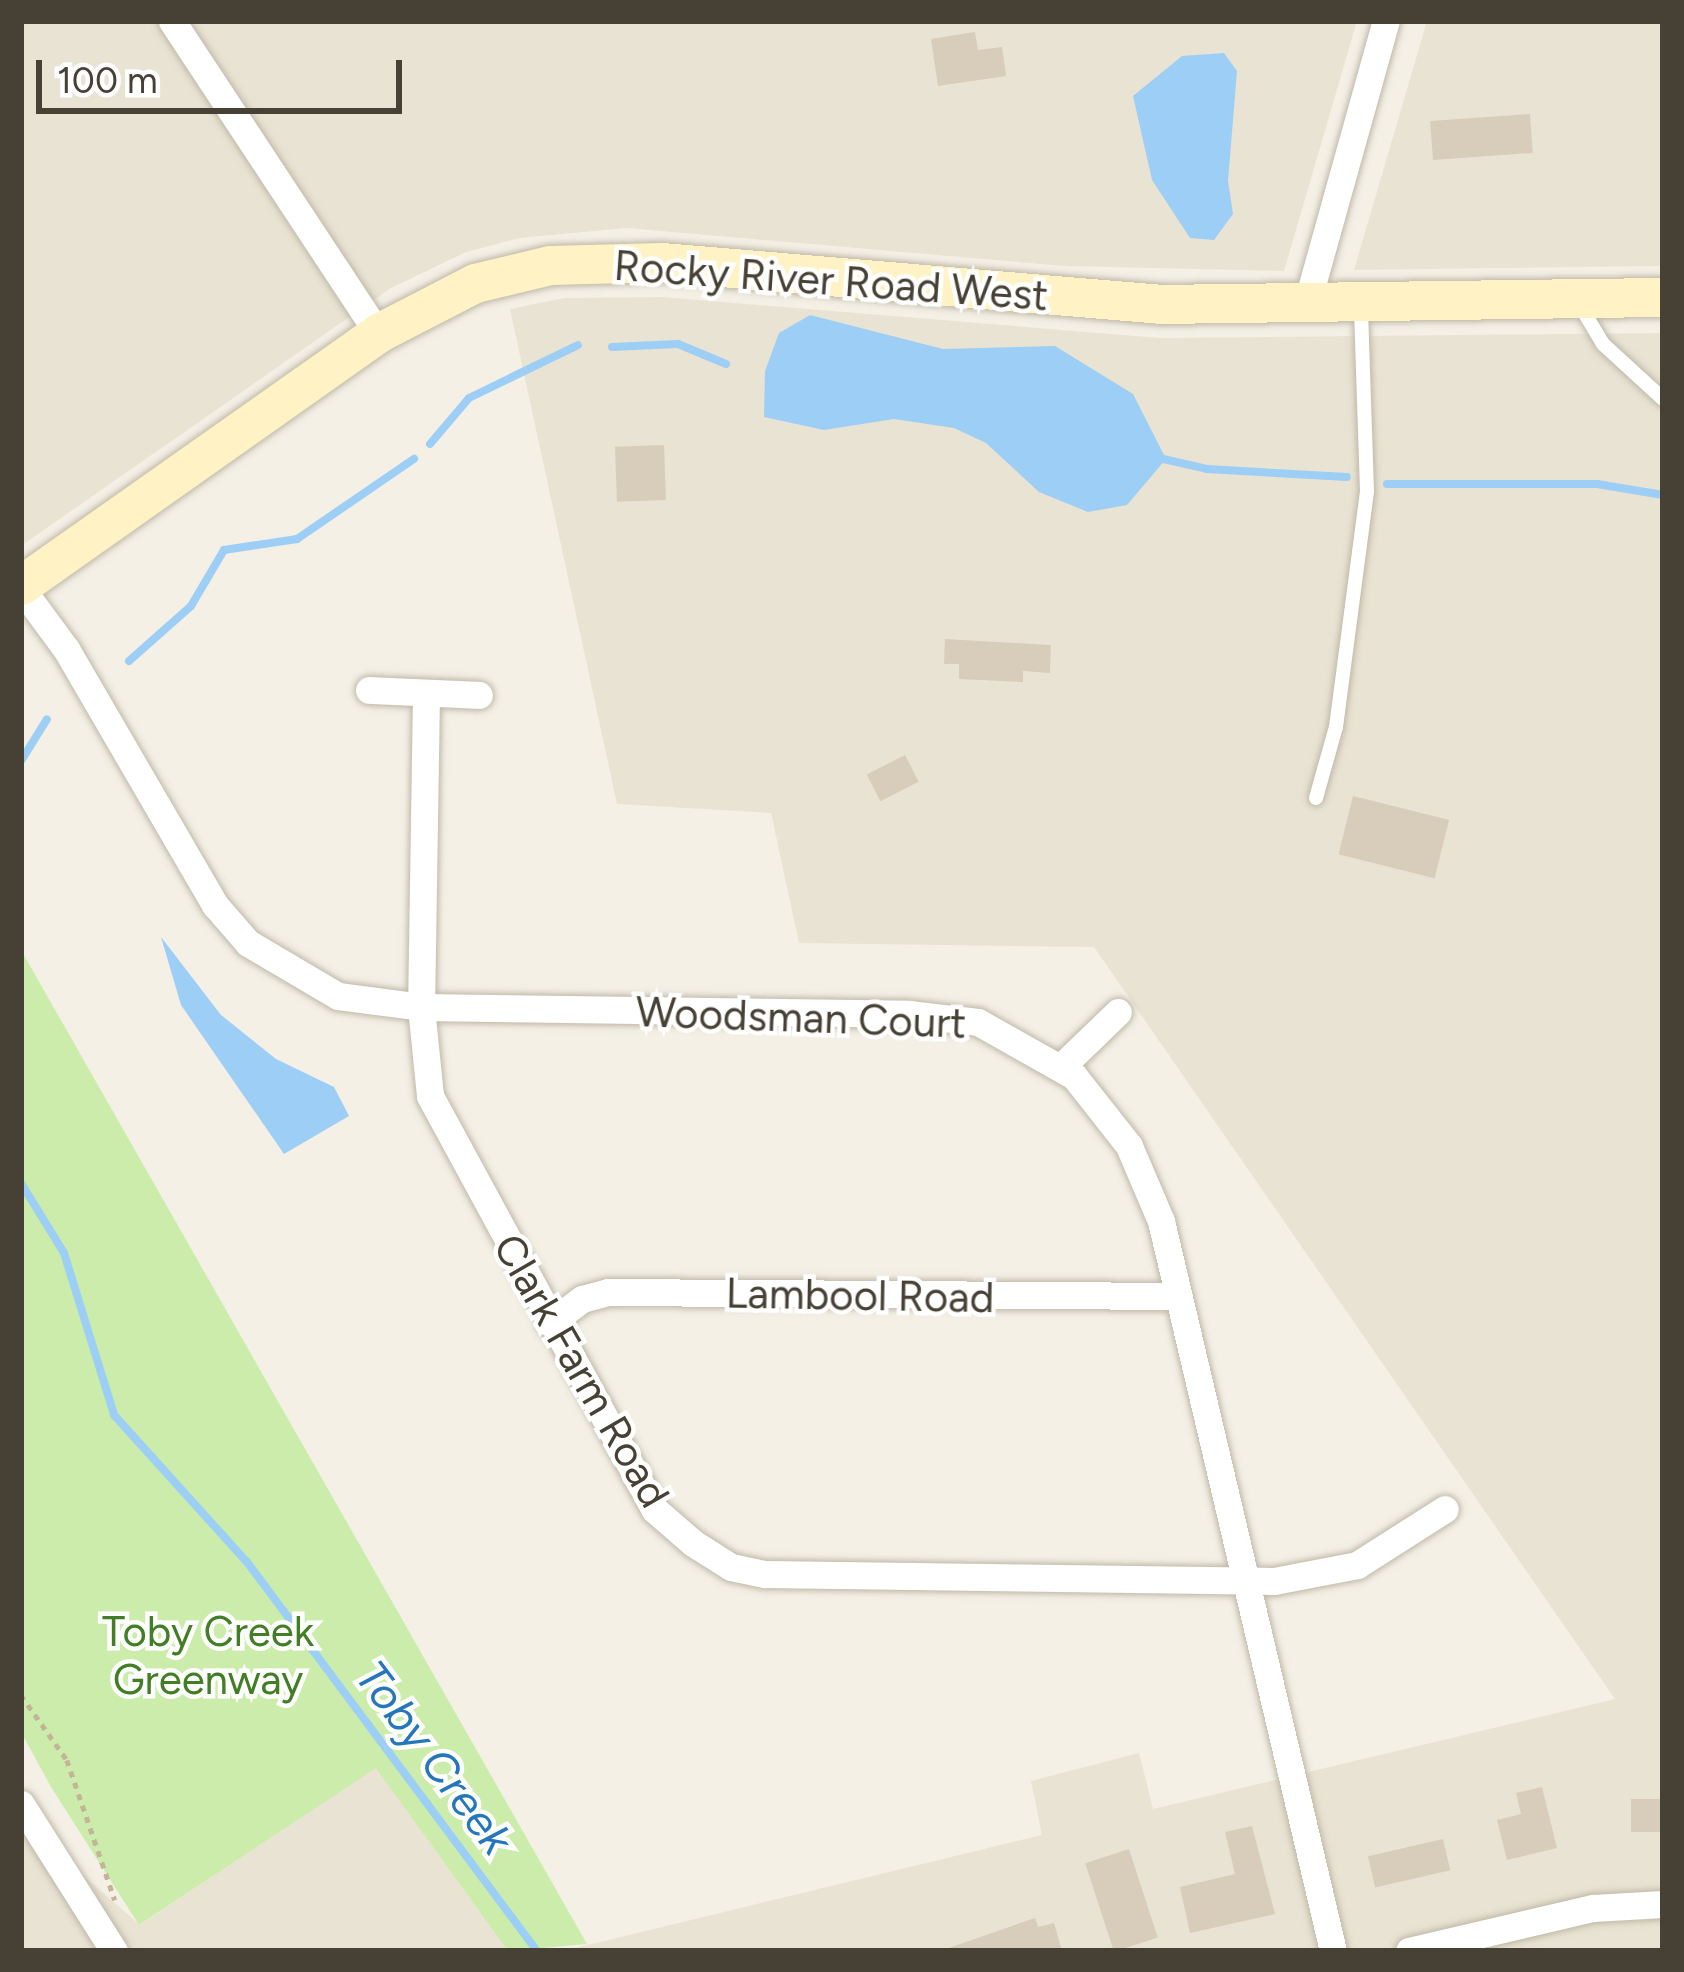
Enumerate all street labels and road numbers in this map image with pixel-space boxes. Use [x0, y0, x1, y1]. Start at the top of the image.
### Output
street label: Rocky River Road West [612, 241, 1050, 321]
street label: Woodsman Court [635, 987, 967, 1049]
street label: Clark Farm Road [482, 1226, 680, 1516]
street label: Lambool Road [725, 1268, 995, 1324]

